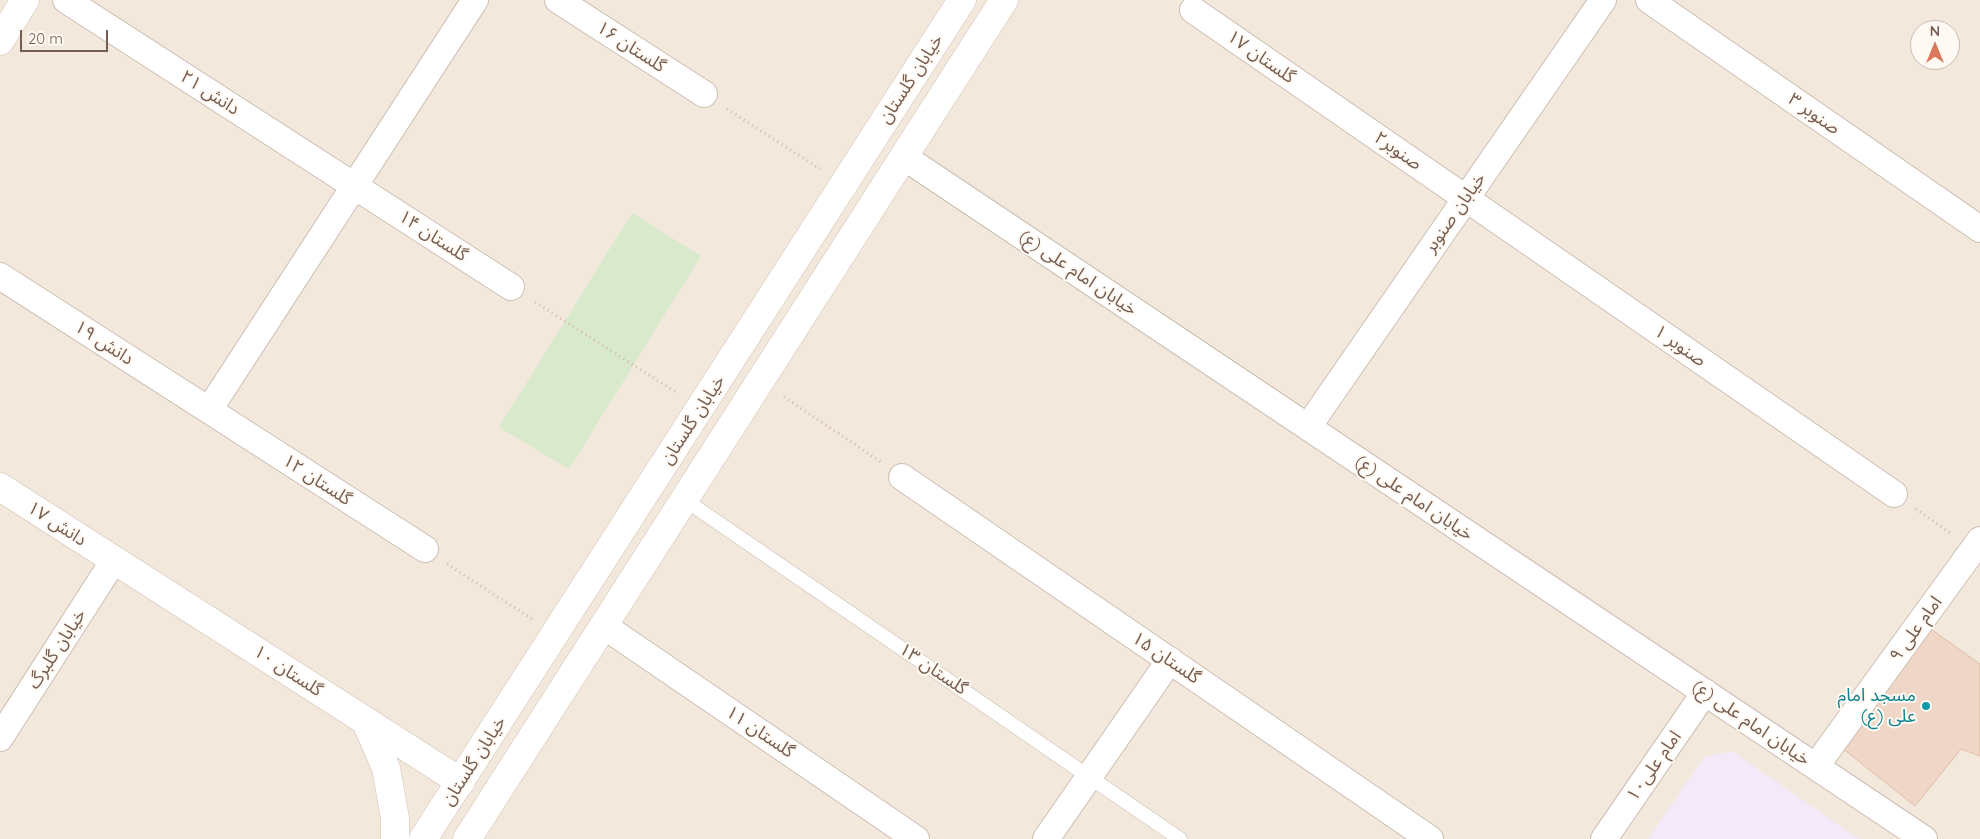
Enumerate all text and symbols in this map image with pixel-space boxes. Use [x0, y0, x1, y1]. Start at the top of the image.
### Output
street label: گلستان ۱۶ [592, 17, 670, 77]
scale bar [22, 20, 110, 52]
north arrow [1910, 20, 1960, 70]
text: N [1930, 22, 1940, 40]
street label: گلستان ۱۷ [1223, 26, 1299, 88]
text: 20 m [28, 29, 63, 48]
street label: خیابان گلستان [874, 30, 948, 128]
street label: دانش ۲۱ [176, 66, 244, 120]
street label: صنوبر ۳ [1784, 88, 1844, 140]
street label: صنوبر۲ [1370, 127, 1426, 175]
street label: خیابان صنوبر [1420, 169, 1490, 257]
street label: گلستان ۱۴ [394, 206, 472, 266]
street label: خیابان امام علی (ع) [1015, 226, 1141, 320]
street label: دانش ۱۹ [70, 316, 138, 370]
street label: صنوبر ۱ [1650, 320, 1710, 372]
street label: خیابان گلستان [656, 371, 730, 469]
street label: گلستان ۱۲ [278, 450, 356, 510]
street label: خیابان امام علی (ع) [1351, 451, 1477, 545]
street label: دانش ۱۷ [23, 497, 91, 551]
street label: امام علی ۹ [1885, 592, 1947, 666]
street label: خیابان گلبرگ [23, 605, 91, 693]
street label: گلستان ۱۵ [1128, 627, 1204, 689]
street label: گلستان ۱۳ [895, 638, 971, 700]
street label: گلستان ۱۰ [249, 641, 327, 701]
street label: خیابان امام علی (ع) [1688, 676, 1814, 770]
place label: مسجد امام علی (ع) [1838, 685, 1916, 728]
marker: مسجد امام علی (ع) [1920, 700, 1932, 712]
street label: گلستان ۱۱ [722, 701, 798, 763]
street label: خیابان گلستان [437, 712, 511, 810]
street label: امام علی۱۰ [1622, 727, 1686, 805]

